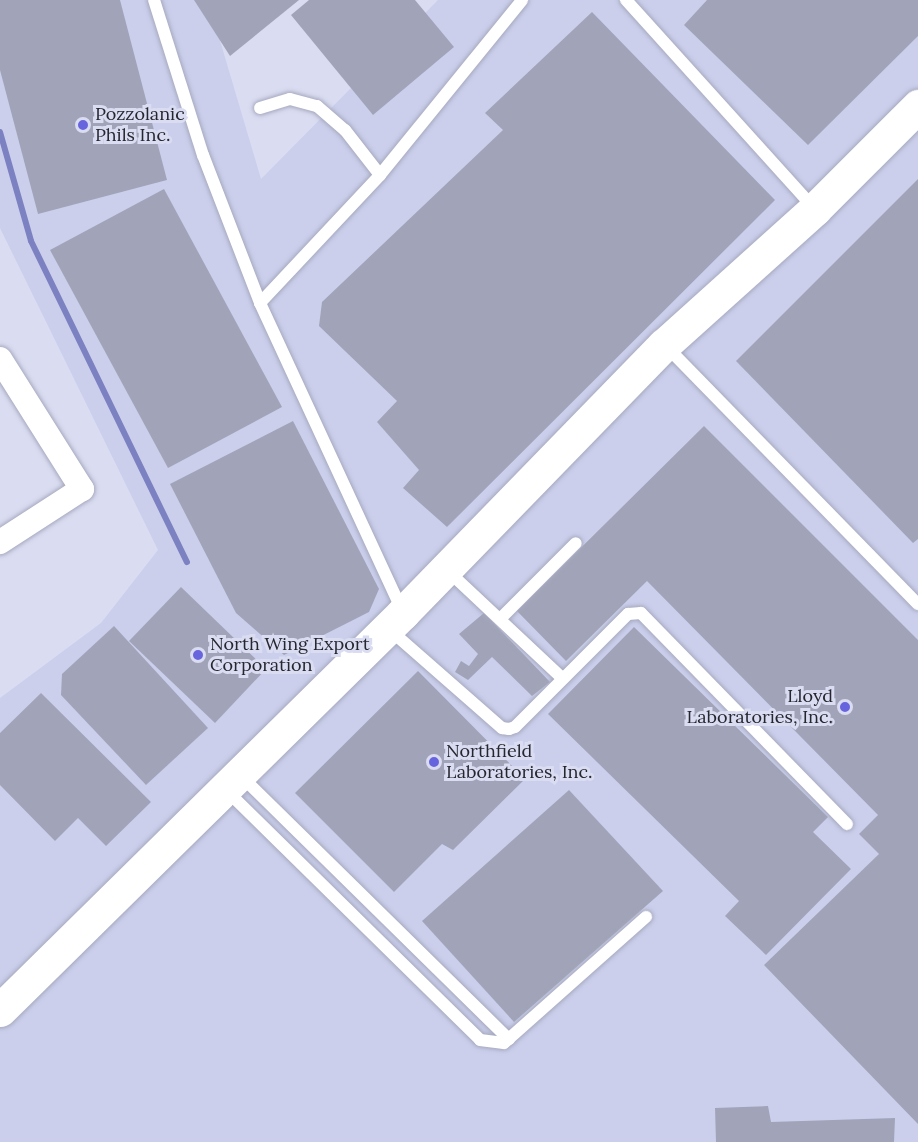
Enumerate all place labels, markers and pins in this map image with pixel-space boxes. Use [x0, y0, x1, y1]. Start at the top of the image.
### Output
place label: Pozzolanic Phils Inc. [95, 104, 185, 146]
marker: Pozzolanic Phils Inc. [76, 118, 90, 132]
place label: North Wing Export Corporation [210, 634, 370, 676]
marker: North Wing Export Corporation [191, 648, 205, 662]
place label: Lloyd Laboratories, Inc. [687, 686, 833, 728]
marker: Lloyd Laboratories, Inc. [838, 700, 852, 714]
place label: Northfield Laboratories, Inc. [446, 741, 592, 783]
marker: Northfield Laboratories, Inc. [427, 755, 441, 769]

